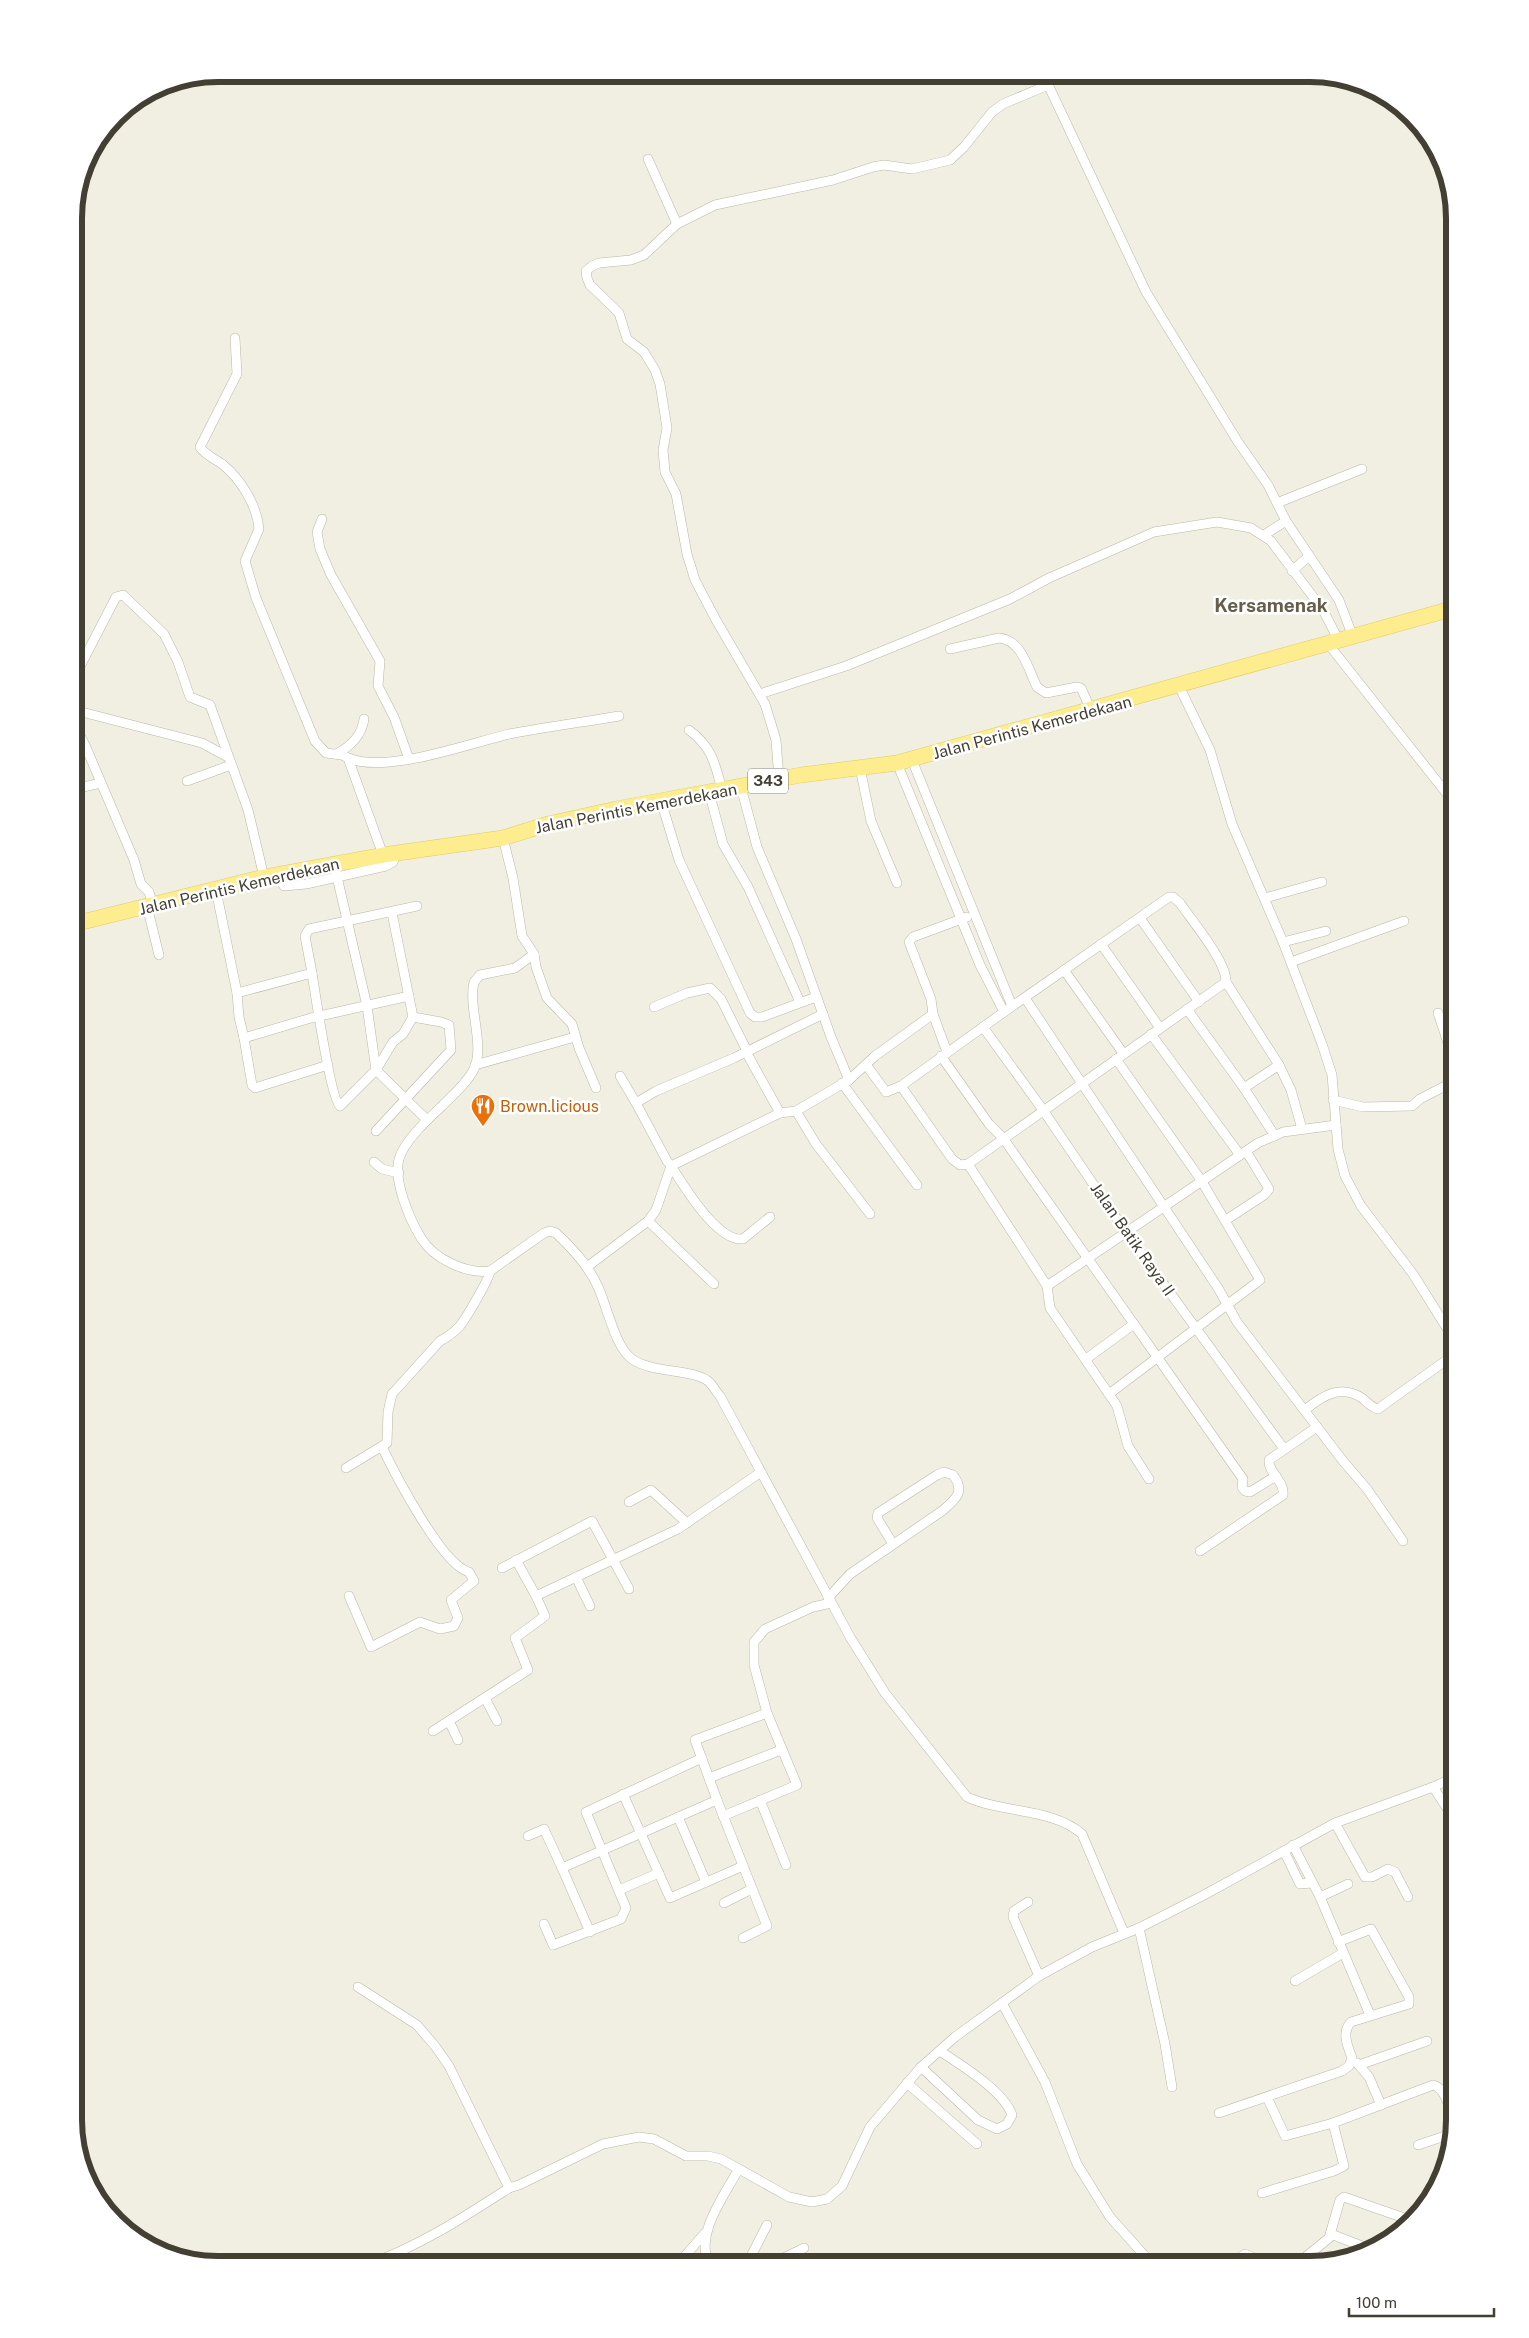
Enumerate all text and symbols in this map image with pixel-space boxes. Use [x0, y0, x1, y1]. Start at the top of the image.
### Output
district label: Kersamenak [1214, 594, 1328, 616]
street label: Jalan Perintis Kemerdekaan [931, 692, 1134, 763]
road number: 343 [748, 768, 788, 794]
street label: Jalan Perintis Kemerdekaan [534, 780, 739, 837]
street label: Jalan Perintis Kemerdekaan [137, 854, 341, 919]
restaurant icon: Brown.licious [470, 1093, 496, 1127]
place label: Brown.licious [500, 1097, 599, 1116]
street label: Jalan Batik Raya II [1086, 1179, 1179, 1299]
scale bar [1349, 2286, 1494, 2318]
text: 100 m [1356, 2294, 1397, 2311]

